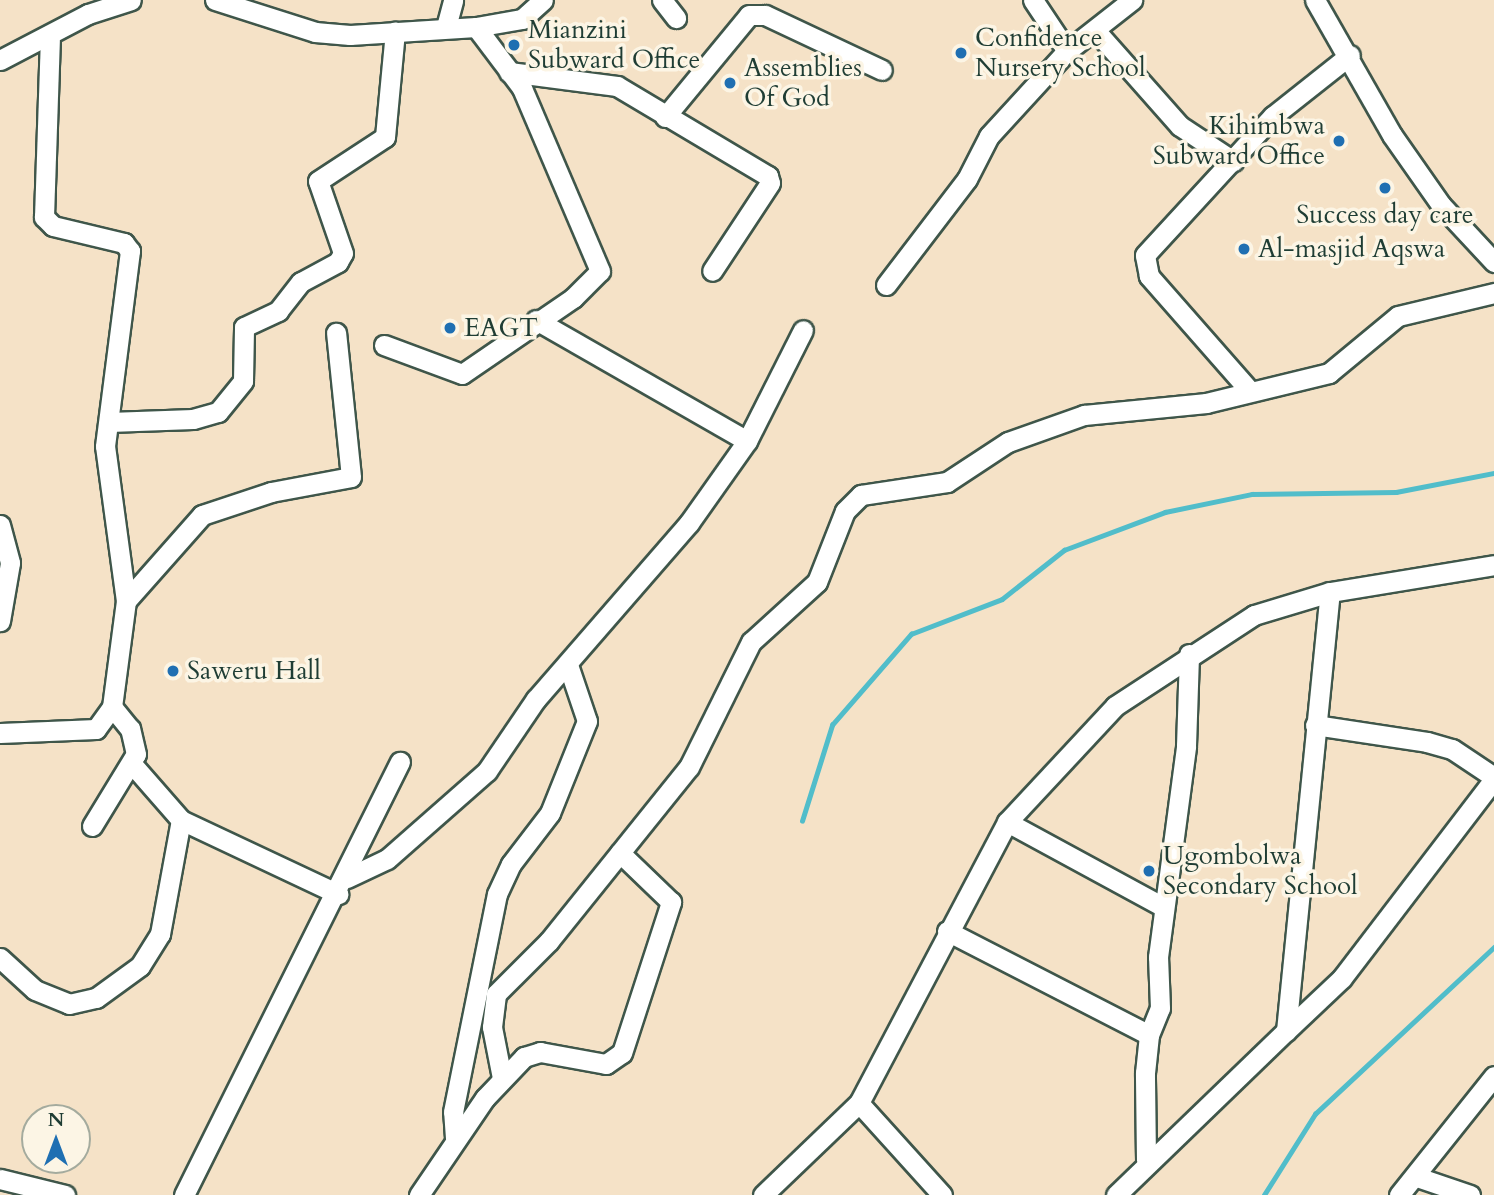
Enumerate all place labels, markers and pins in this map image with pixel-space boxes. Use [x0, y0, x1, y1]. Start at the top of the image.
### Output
place label: Mianzini Subward Office [528, 14, 700, 76]
place label: Confidence Nursery School [975, 22, 1146, 84]
marker: Mianzini Subward Office [506, 37, 522, 53]
marker: Confidence Nursery School [953, 45, 969, 61]
place label: Assemblies Of God [744, 52, 862, 114]
marker: Assemblies Of God [722, 75, 738, 91]
place label: Kihimbwa Subward Office [1153, 110, 1325, 172]
marker: Kihimbwa Subward Office [1331, 133, 1347, 149]
marker: Success day care [1377, 180, 1393, 196]
place label: Success day care [1296, 199, 1474, 231]
place label: Al-masjid Aqswa [1258, 233, 1445, 265]
marker: Al-masjid Aqswa [1236, 241, 1252, 257]
place label: EAGT [464, 312, 538, 344]
marker: EAGT [442, 320, 458, 336]
place label: Saweru Hall [187, 655, 321, 687]
marker: Saweru Hall [165, 663, 181, 679]
place label: Ugombolwa Secondary School [1163, 840, 1358, 902]
marker: Ugombolwa Secondary School [1141, 863, 1157, 879]

